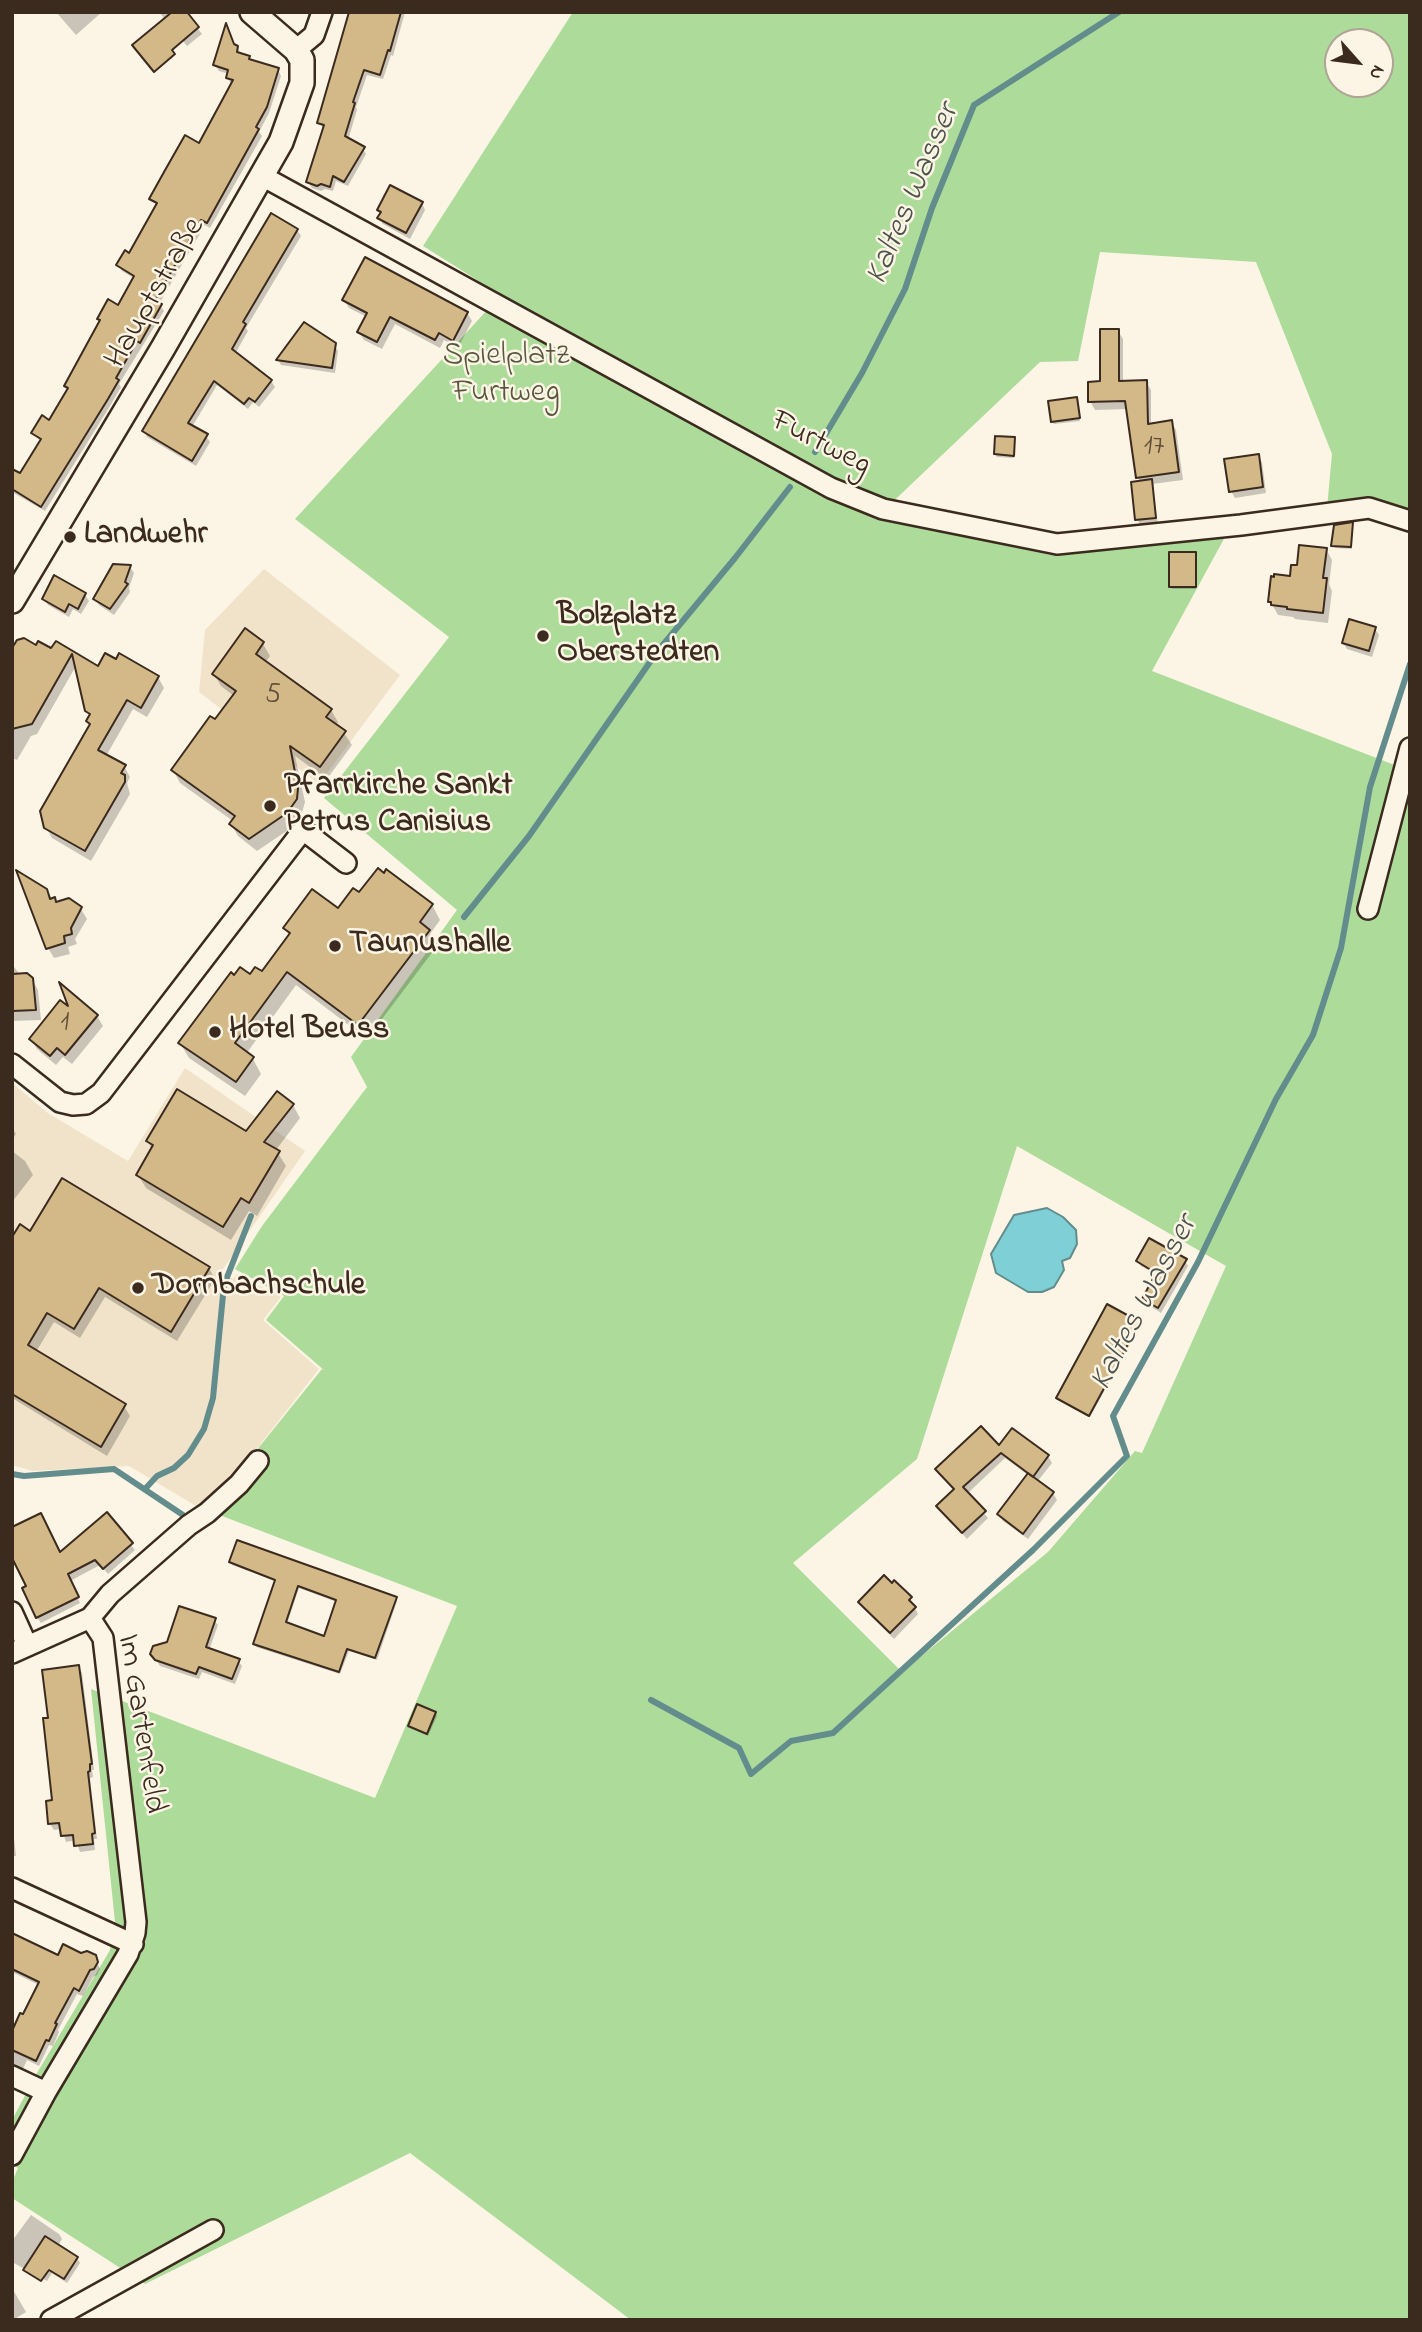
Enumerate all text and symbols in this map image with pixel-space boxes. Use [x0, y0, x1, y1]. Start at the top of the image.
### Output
north arrow [1324, 28, 1394, 98]
text: N [1361, 60, 1391, 84]
water label: Kaltes Wasser [859, 99, 971, 291]
street label: Hauptstraße [98, 212, 216, 376]
park label: Spielplatz Furtweg [443, 339, 569, 414]
street label: Furtweg [764, 404, 876, 486]
house number: 17 [1144, 431, 1164, 465]
place label: Landwehr [84, 518, 207, 556]
marker: Landwehr [62, 529, 78, 545]
place label: Bolzplatz Oberstedten [557, 599, 719, 674]
marker: Bolzplatz Oberstedten [535, 628, 551, 644]
house number: 5 [265, 679, 281, 713]
place label: Pfarrkirche Sankt Petrus Canisius [284, 769, 512, 844]
marker: Pfarrkirche Sankt Petrus Canisius [262, 798, 278, 814]
place label: Taunushalle [349, 927, 511, 965]
marker: Taunushalle [327, 938, 343, 954]
house number: 1 [61, 1007, 69, 1041]
place label: Hotel Beuss [229, 1013, 389, 1051]
marker: Hotel Beuss [207, 1024, 223, 1040]
water label: Kaltes Wasser [1083, 1210, 1209, 1398]
place label: Dornbachschule [152, 1269, 365, 1307]
marker: Dornbachschule [130, 1280, 146, 1296]
street label: Im Gartenfeld [106, 1632, 172, 1816]

